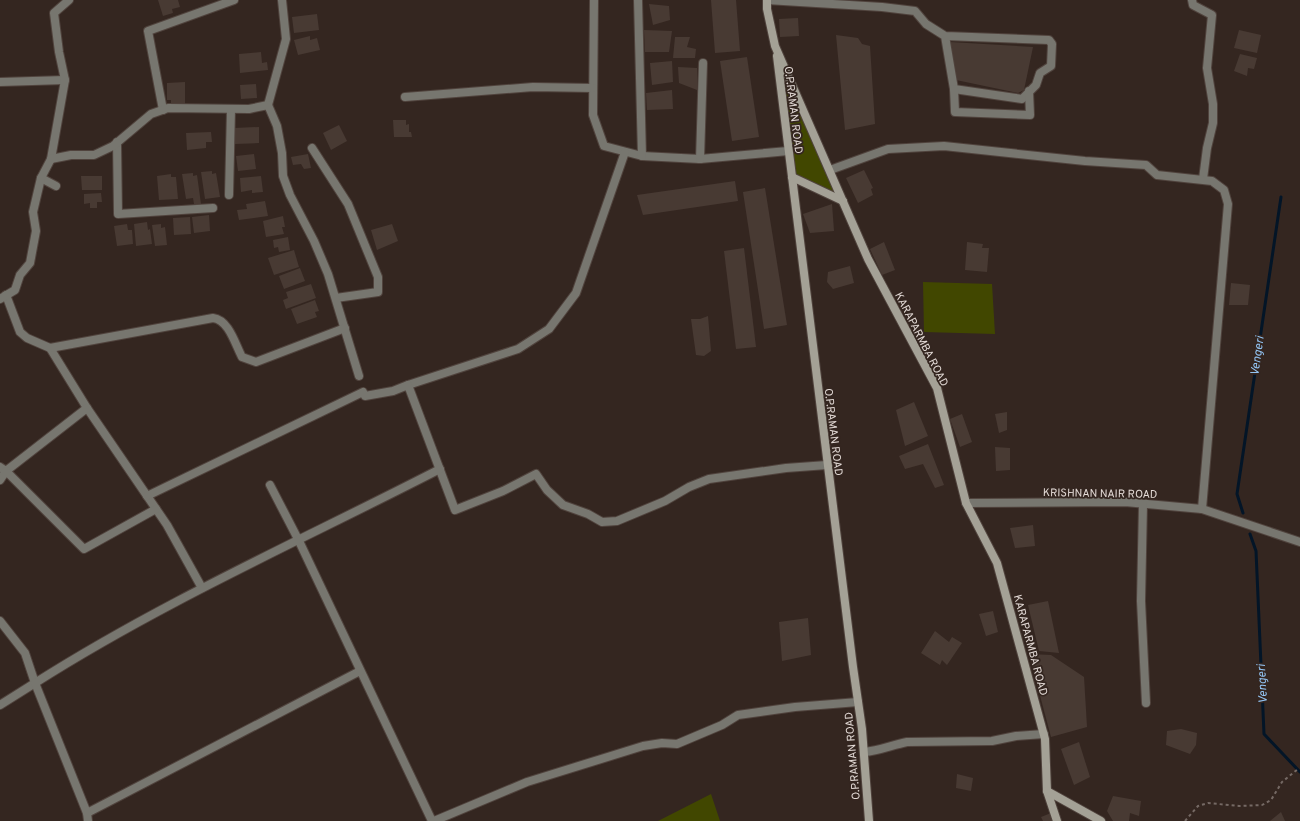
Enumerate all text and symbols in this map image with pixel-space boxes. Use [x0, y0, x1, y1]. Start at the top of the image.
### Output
street label: O.P.RAMAN ROAD [781, 66, 805, 155]
street label: KARAPARMBA ROAD [891, 290, 951, 389]
water label: Vengeri [1247, 334, 1269, 377]
street label: O.P.RAMAN ROAD [821, 388, 845, 477]
street label: KRISHNAN NAIR ROAD [1043, 486, 1157, 502]
street label: KARAPARMBA ROAD [1010, 593, 1050, 697]
water label: Vengeri [1254, 663, 1272, 704]
street label: O.P.RAMAN ROAD [842, 711, 864, 800]

